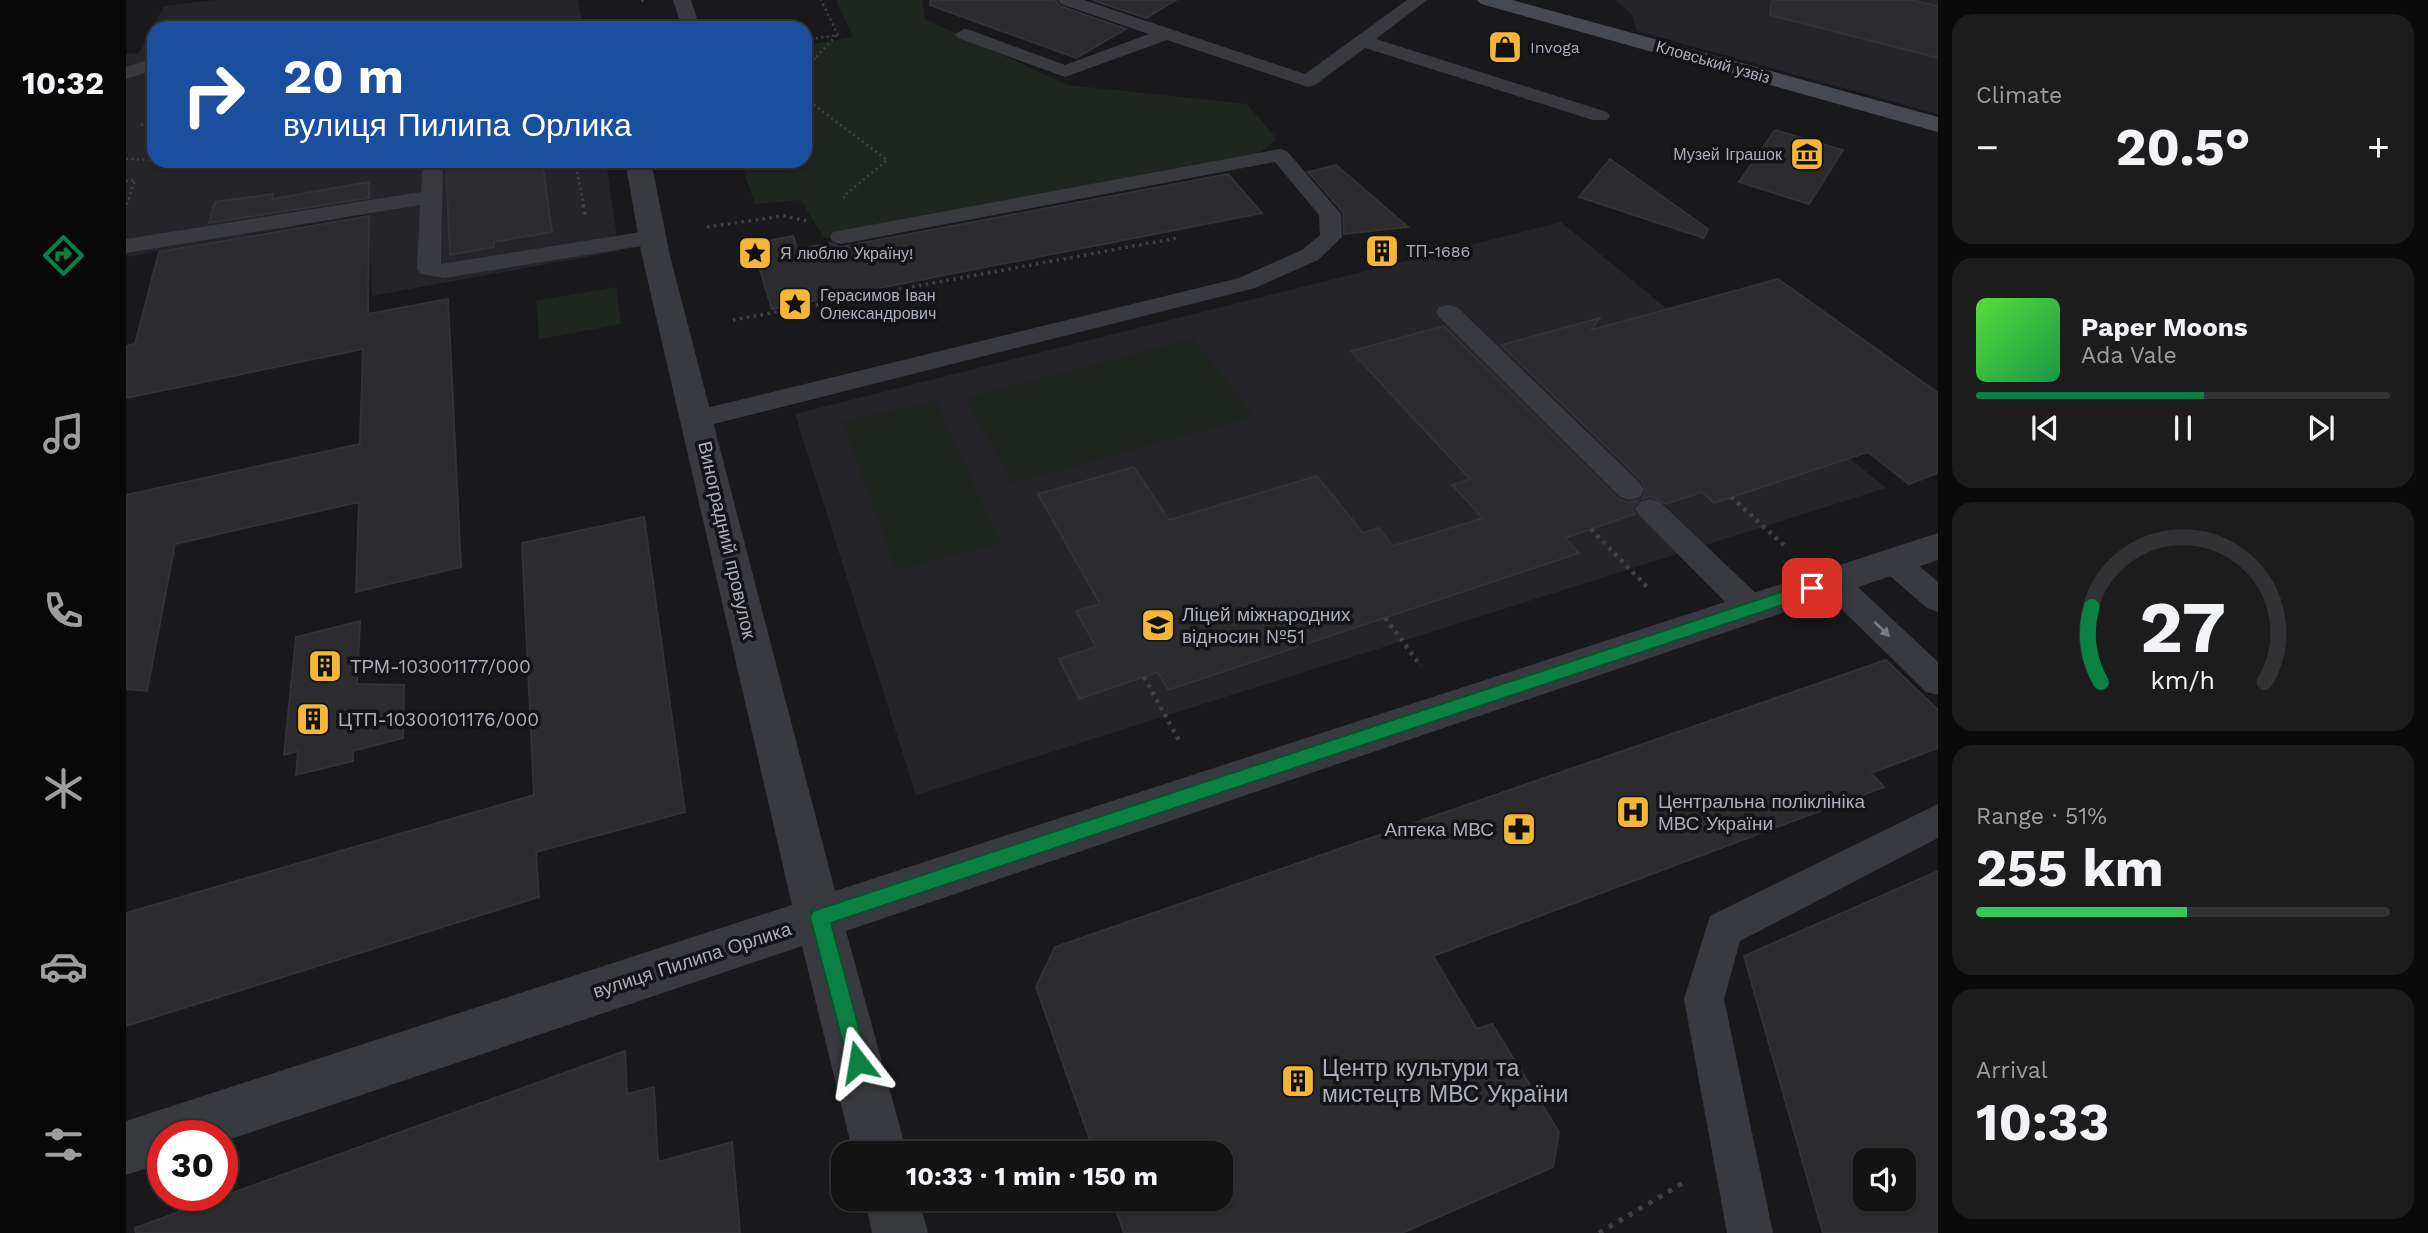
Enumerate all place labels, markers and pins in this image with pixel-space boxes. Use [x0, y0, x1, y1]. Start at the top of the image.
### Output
shop icon: Invoga [1486, 28, 1524, 66]
place label: Invoga [1530, 38, 1580, 57]
museum icon: Музей Іграшок [1788, 135, 1826, 173]
place label: Музей Іграшок [1673, 145, 1783, 164]
building icon: ТП-1686 [1363, 232, 1401, 270]
place icon: Я люблю Україну! [736, 234, 774, 272]
place label: ТП-1686 [1406, 242, 1470, 261]
place label: Я люблю Україну! [780, 244, 913, 263]
place icon: Герасимов Іван Олександрович [776, 285, 814, 323]
place label: Герасимов Іван Олександрович [820, 286, 936, 323]
pin [1782, 558, 1842, 618]
place label: Ліцей міжнародних відносин №51 [1182, 603, 1351, 648]
school or university icon: Ліцей міжнародних відносин №51 [1139, 606, 1177, 644]
building icon: ТРМ-103001177/000 [306, 647, 344, 685]
place label: ТРМ-103001177/000 [350, 655, 531, 678]
building icon: ЦТП-10300101176/000 [294, 700, 332, 738]
place label: ЦТП-10300101176/000 [338, 708, 539, 731]
place label: Центральна поліклініка МВС України [1658, 790, 1865, 835]
hospital icon: Центральна поліклініка МВС України [1614, 793, 1652, 831]
pharmacy icon: Аптека МВС [1500, 810, 1538, 848]
place label: Аптека МВС [1385, 818, 1494, 841]
place label: Центр культури та мистецтв МВС України [1322, 1055, 1568, 1108]
building icon: Центр культури та мистецтв МВС України [1279, 1062, 1317, 1100]

